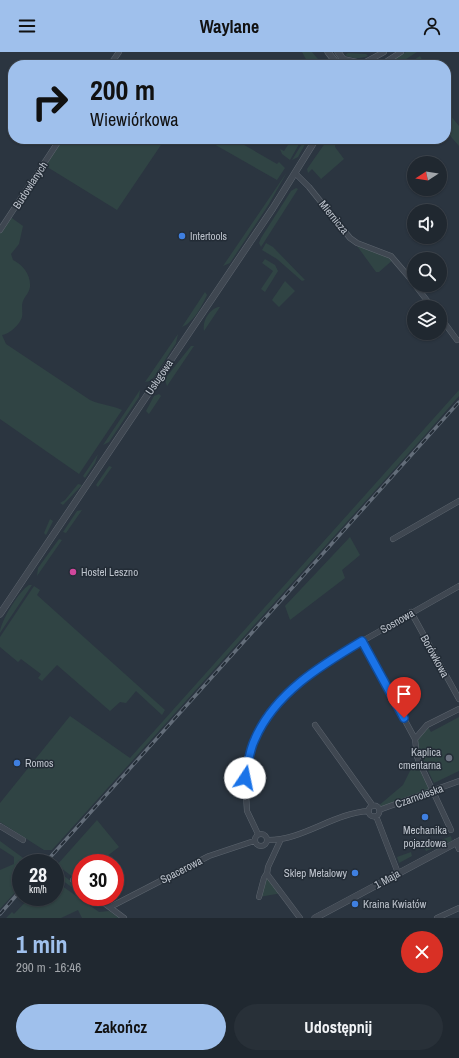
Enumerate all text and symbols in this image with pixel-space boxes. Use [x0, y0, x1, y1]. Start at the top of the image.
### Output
text: Waylane [200, 14, 259, 39]
icon: menu [16, 15, 38, 37]
icon: person [421, 15, 443, 37]
text: 200 m [90, 71, 155, 109]
icon: right [24, 76, 76, 128]
text: Wiewiórkowa [90, 107, 179, 132]
north arrow [407, 156, 447, 196]
map controls [407, 156, 447, 340]
street label: Budowlanych [10, 159, 50, 211]
street label: Miernicza [316, 197, 352, 237]
button: sound [407, 204, 447, 244]
place label: Intertools [190, 229, 228, 243]
marker: Intertools [177, 231, 187, 241]
button: search [407, 252, 447, 292]
button: layers [407, 300, 447, 340]
street label: Usługowa [142, 357, 176, 397]
place label: Hostel Leszno [81, 565, 138, 579]
marker: Hostel Leszno [68, 567, 78, 577]
street label: Sosnowa [377, 606, 417, 636]
street label: Borówkowa [418, 632, 452, 680]
pin [387, 677, 421, 718]
icon: arrive [393, 683, 415, 705]
place label: Kaplica cmentarna [398, 745, 441, 772]
marker: Kaplica cmentarna [444, 753, 454, 763]
place label: Romos [25, 756, 54, 770]
position arrow [224, 757, 266, 799]
marker: Romos [12, 758, 22, 768]
street label: Czarnoleska [393, 781, 445, 811]
marker: Mechanika pojazdowa [420, 812, 430, 822]
place label: Mechanika pojazdowa [403, 823, 447, 850]
speed limit sign: 30 [72, 854, 124, 906]
street label: Spacerowa [158, 854, 204, 886]
text: 28 [29, 861, 47, 888]
place label: Sklep Metalowy [284, 866, 347, 880]
street label: 1 Maja [372, 866, 402, 892]
marker: Sklep Metalowy [350, 868, 360, 878]
text: km/h [29, 883, 47, 896]
place label: Kraina Kwiatów [363, 897, 427, 911]
marker: Kraina Kwiatów [350, 899, 360, 909]
text: 1 min [16, 928, 67, 960]
button: close [401, 931, 443, 973]
text: 290 m · 16:46 [16, 959, 81, 976]
button: Zakończ [16, 1004, 226, 1050]
button: Udostępnij [234, 1004, 443, 1050]

